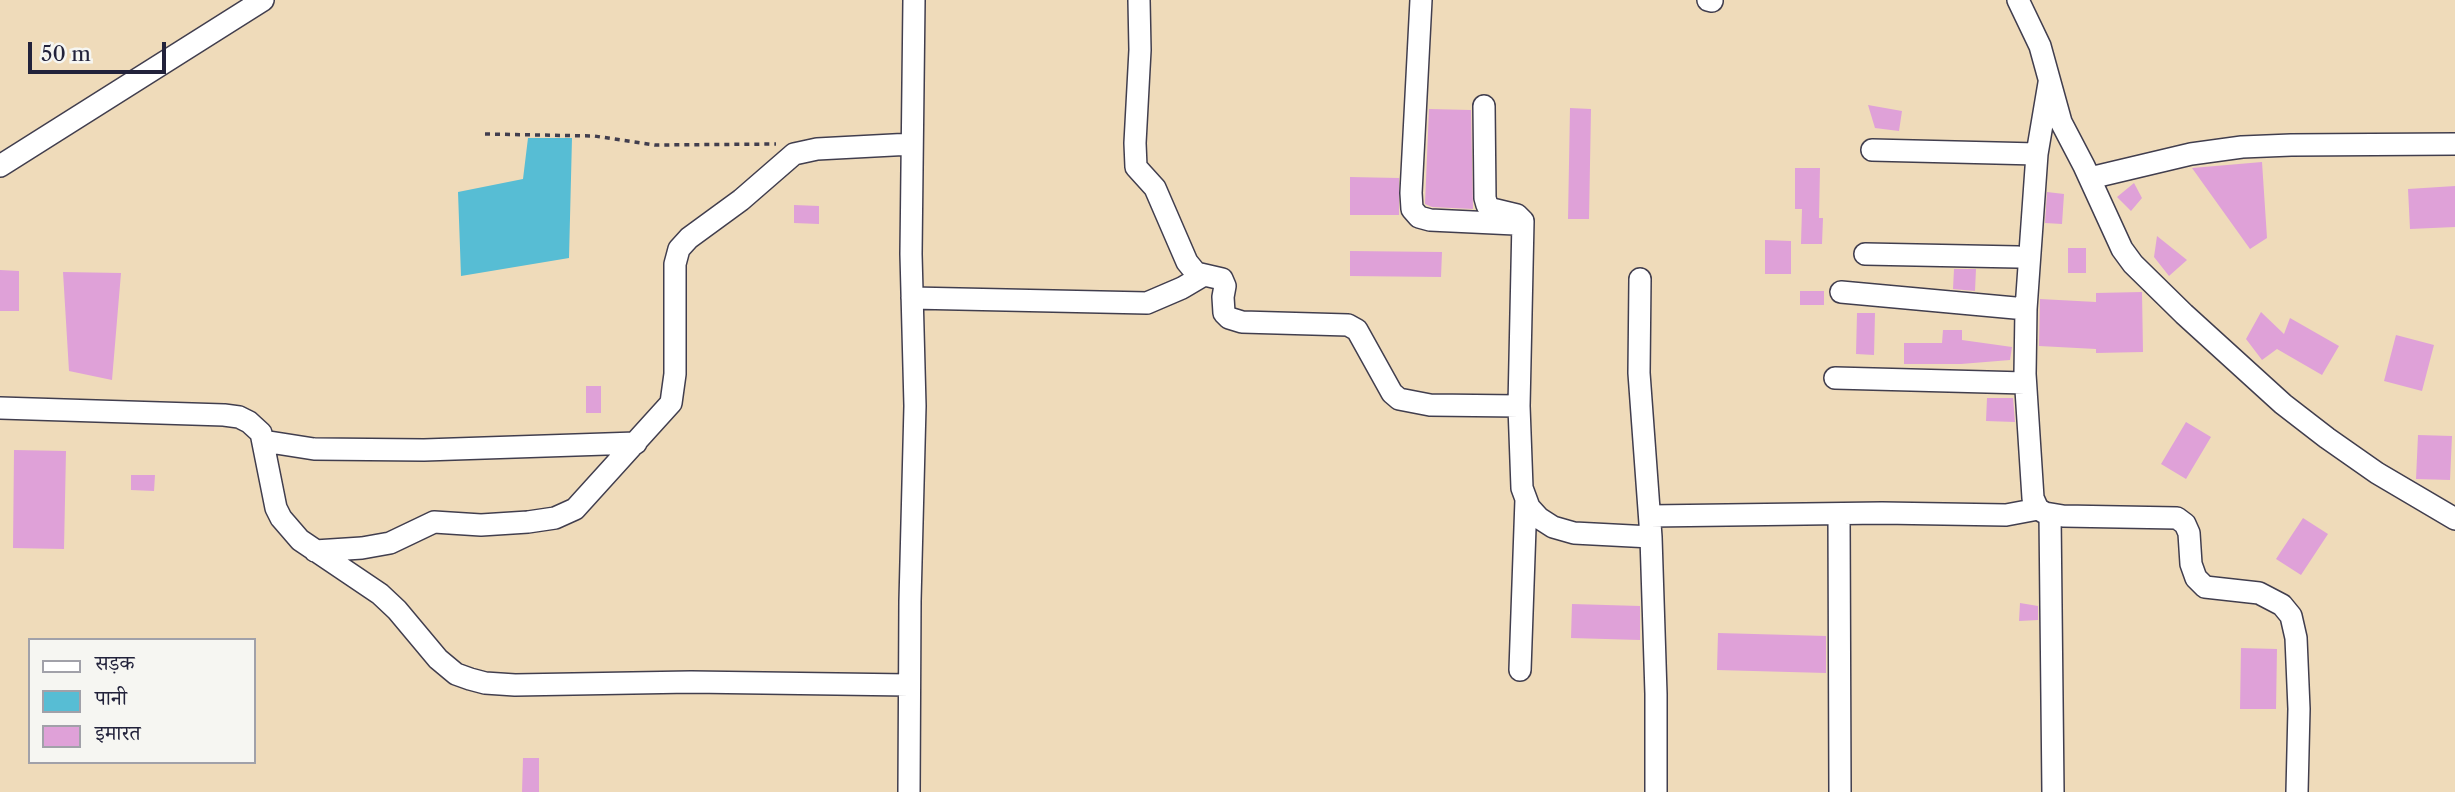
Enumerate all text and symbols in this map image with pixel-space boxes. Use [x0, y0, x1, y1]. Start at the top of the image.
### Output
scale bar [32, 28, 170, 72]
text: 50 m [41, 41, 91, 66]
legend [28, 638, 256, 764]
text: सड़क [95, 650, 134, 675]
text: पानी [95, 685, 127, 710]
text: इमारत [95, 720, 141, 745]

